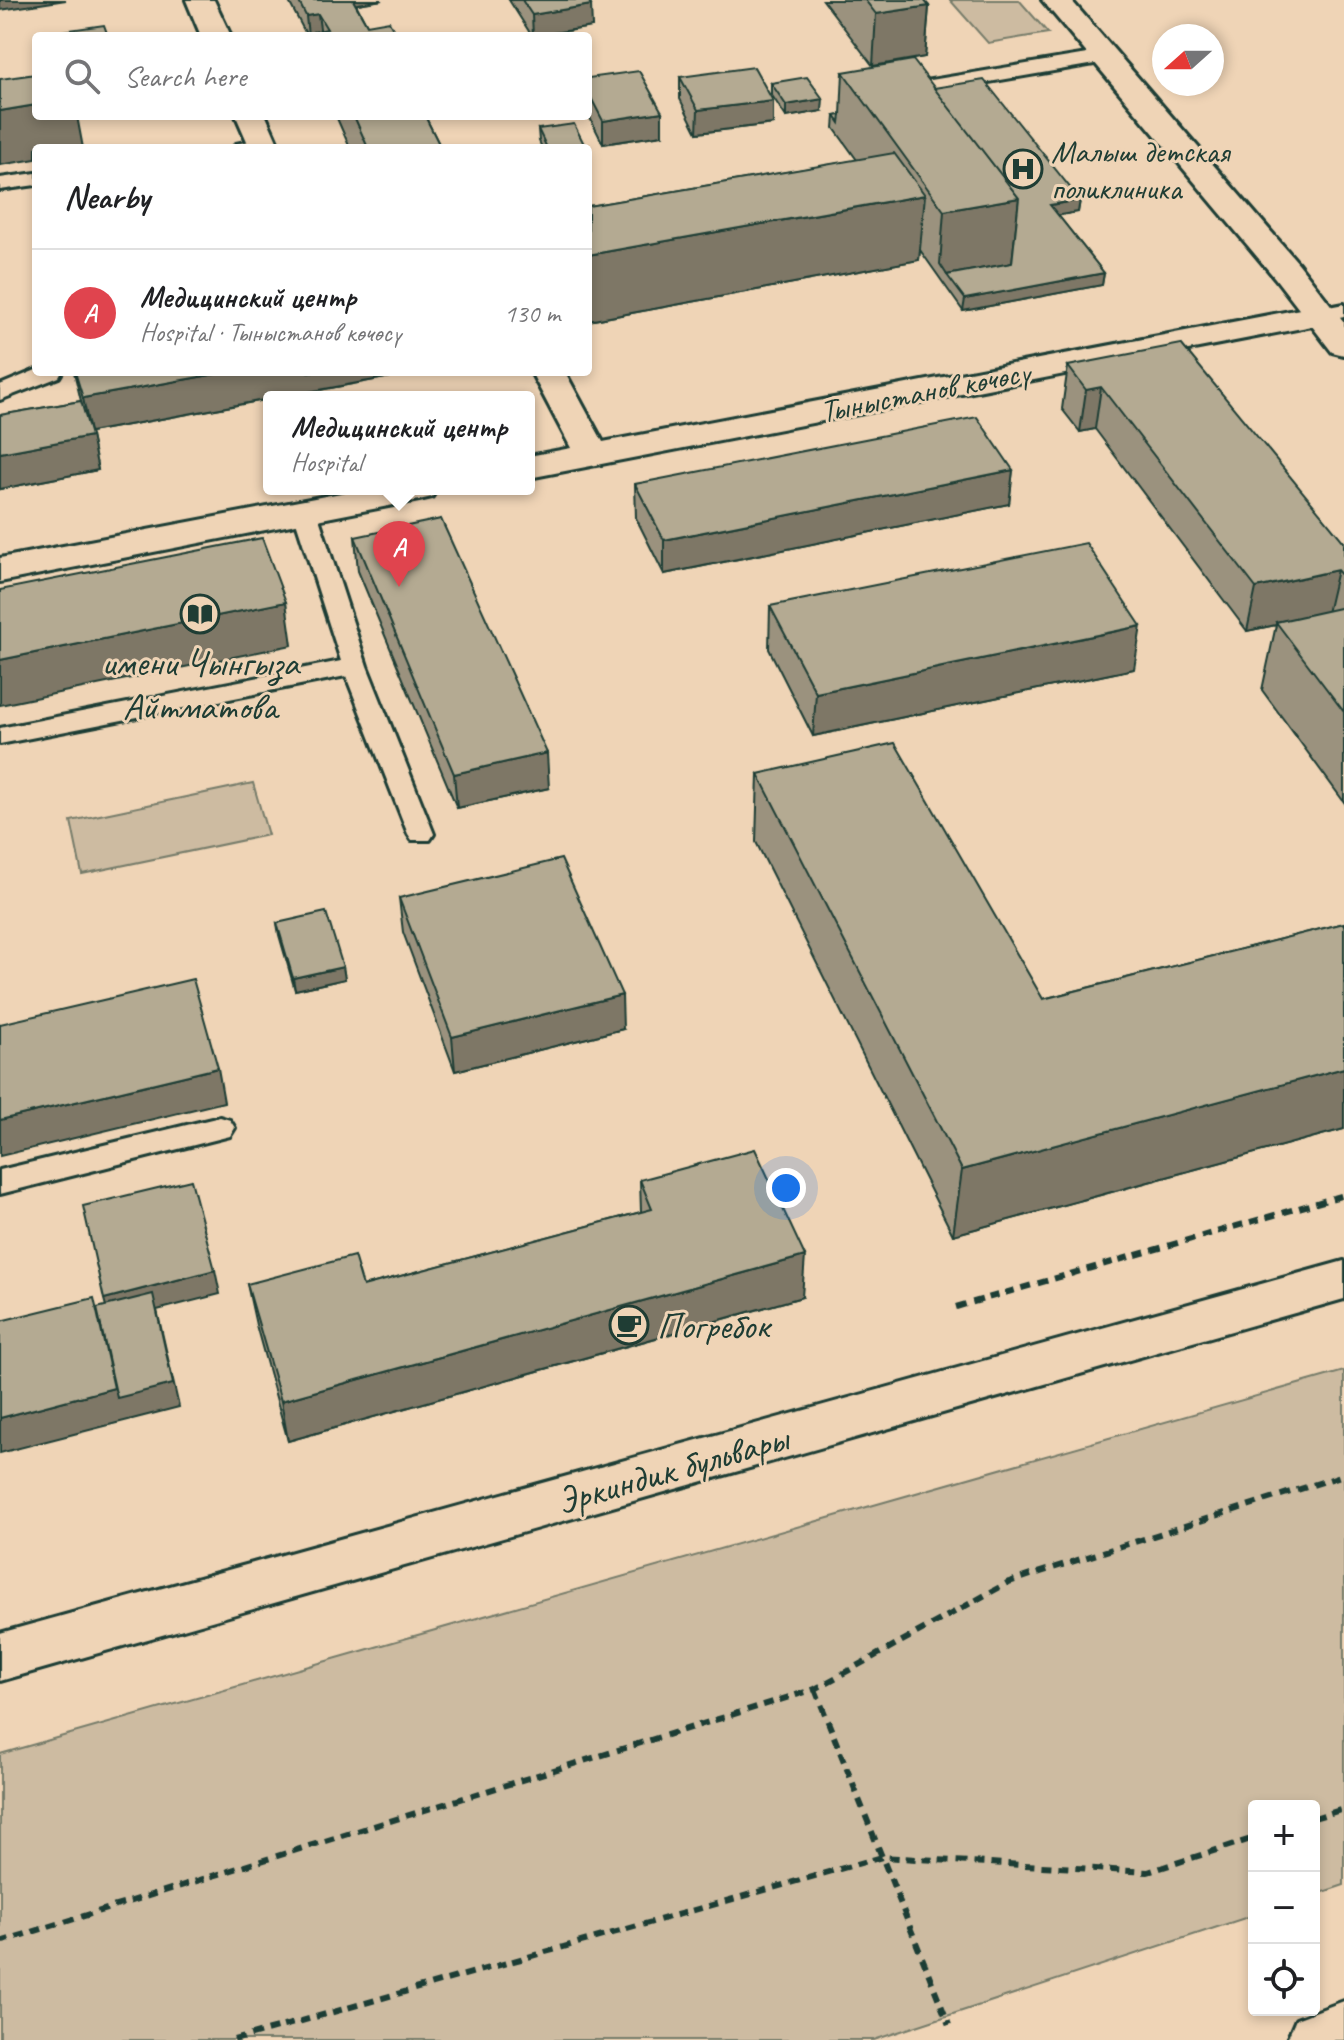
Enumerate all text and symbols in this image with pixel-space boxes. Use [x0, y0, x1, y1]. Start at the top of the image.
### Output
north arrow [1152, 24, 1224, 96]
search box [32, 32, 592, 120]
icon: search [60, 54, 104, 98]
text: Search here [124, 57, 246, 95]
place label: Малыш детская поликлиника [1051, 131, 1231, 209]
hospital icon: Малыш детская поликлиника [1002, 148, 1044, 190]
text: Nearby [64, 175, 150, 218]
text: Медицинский центр [140, 278, 356, 316]
text: A [83, 297, 97, 330]
text: 130 m [504, 297, 560, 330]
text: Hospital · Тыныстанов көчөсү [140, 316, 401, 349]
street label: Тыныстанов көчөсү [817, 350, 1036, 432]
popup [263, 391, 535, 495]
text: Медицинский центр [291, 408, 507, 446]
text: Hospital [291, 446, 362, 479]
pin: A [373, 521, 425, 587]
library icon: имени Чынгыза Айтматова [179, 593, 221, 635]
place label: имени Чынгыза Айтматова [101, 639, 301, 730]
your location [766, 1168, 806, 1208]
place label: Погребок [657, 1302, 773, 1349]
cafe icon: Погребок [608, 1304, 650, 1346]
street label: Эркиндик бульвары [551, 1413, 796, 1525]
map controls [1248, 1800, 1320, 2016]
button: + [1248, 1800, 1320, 1872]
button: − [1248, 1872, 1320, 1944]
button: locate [1248, 1944, 1320, 2016]

